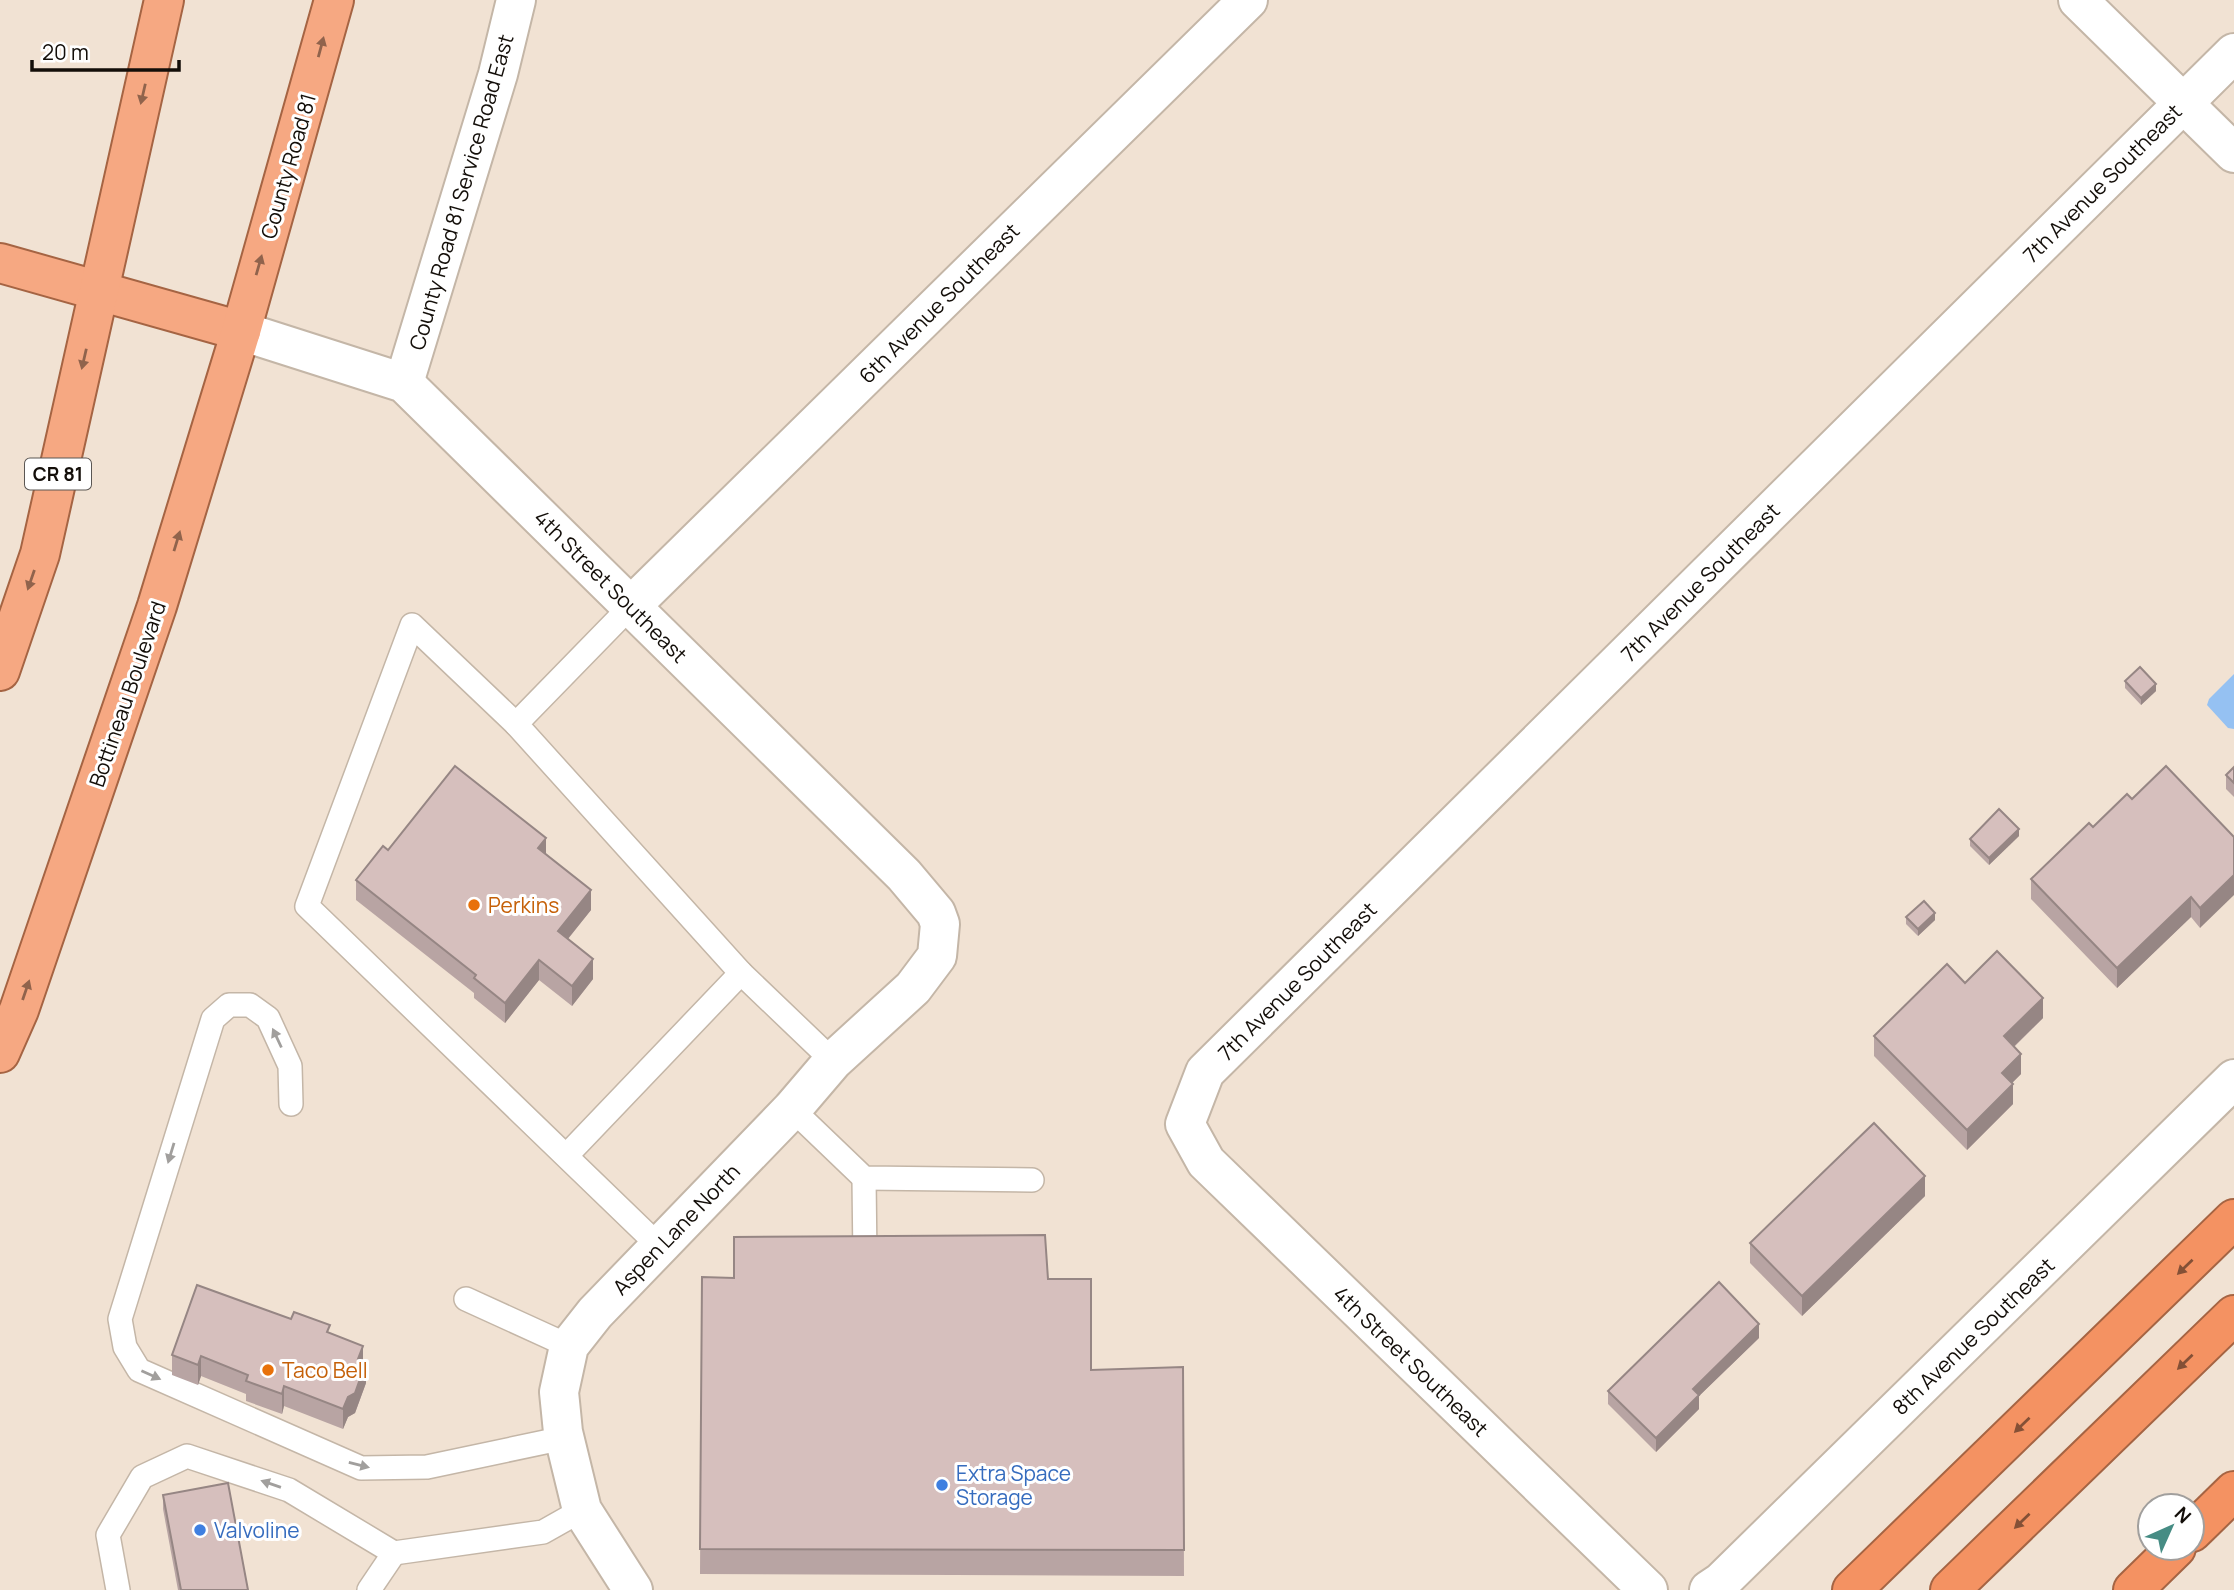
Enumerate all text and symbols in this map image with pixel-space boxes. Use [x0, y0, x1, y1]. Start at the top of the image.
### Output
scale bar [32, 28, 178, 72]
street label: County Road 81 Service Road East [402, 31, 520, 353]
one-way arrow [317, 36, 327, 57]
text: 20 m [42, 38, 89, 66]
one-way arrow [138, 83, 149, 105]
street label: County Road 81 [254, 90, 322, 242]
street label: 7th Avenue Southeast [2017, 98, 2187, 268]
street label: 6th Avenue Southeast [853, 217, 1025, 389]
one-way arrow [255, 255, 265, 276]
one-way arrow [79, 348, 90, 370]
road number: CR 81 [25, 458, 91, 489]
street label: 7th Avenue Southeast [1615, 497, 1785, 667]
street label: 4th Street Southeast [529, 504, 693, 668]
one-way arrow [172, 530, 182, 551]
one-way arrow [25, 569, 36, 590]
street label: Bottineau Boulevard [82, 597, 172, 791]
place label: Perkins [488, 891, 559, 919]
street label: 7th Avenue Southeast [1212, 896, 1382, 1066]
marker: Perkins [466, 897, 482, 913]
one-way arrow [21, 979, 32, 1000]
one-way arrow [271, 1028, 283, 1048]
one-way arrow [166, 1143, 176, 1164]
street label: Aspen Lane North [606, 1157, 746, 1301]
street label: 8th Avenue Southeast [1886, 1251, 2060, 1421]
one-way arrow [2177, 1258, 2194, 1274]
street label: 4th Street Southeast [1327, 1280, 1495, 1442]
one-way arrow [2177, 1354, 2194, 1370]
place label: Taco Bell [282, 1356, 368, 1384]
marker: Taco Bell [260, 1362, 276, 1378]
one-way arrow [140, 1370, 161, 1381]
one-way arrow [2014, 1417, 2031, 1433]
place label: Extra Space Storage [956, 1459, 1071, 1511]
one-way arrow [349, 1460, 371, 1471]
marker: Extra Space Storage [934, 1477, 950, 1493]
one-way arrow [260, 1478, 281, 1489]
north arrow [2136, 1492, 2206, 1562]
text: N [2169, 1501, 2197, 1529]
one-way arrow [2013, 1512, 2030, 1529]
place label: Valvoline [214, 1516, 299, 1544]
marker: Valvoline [192, 1522, 208, 1538]

